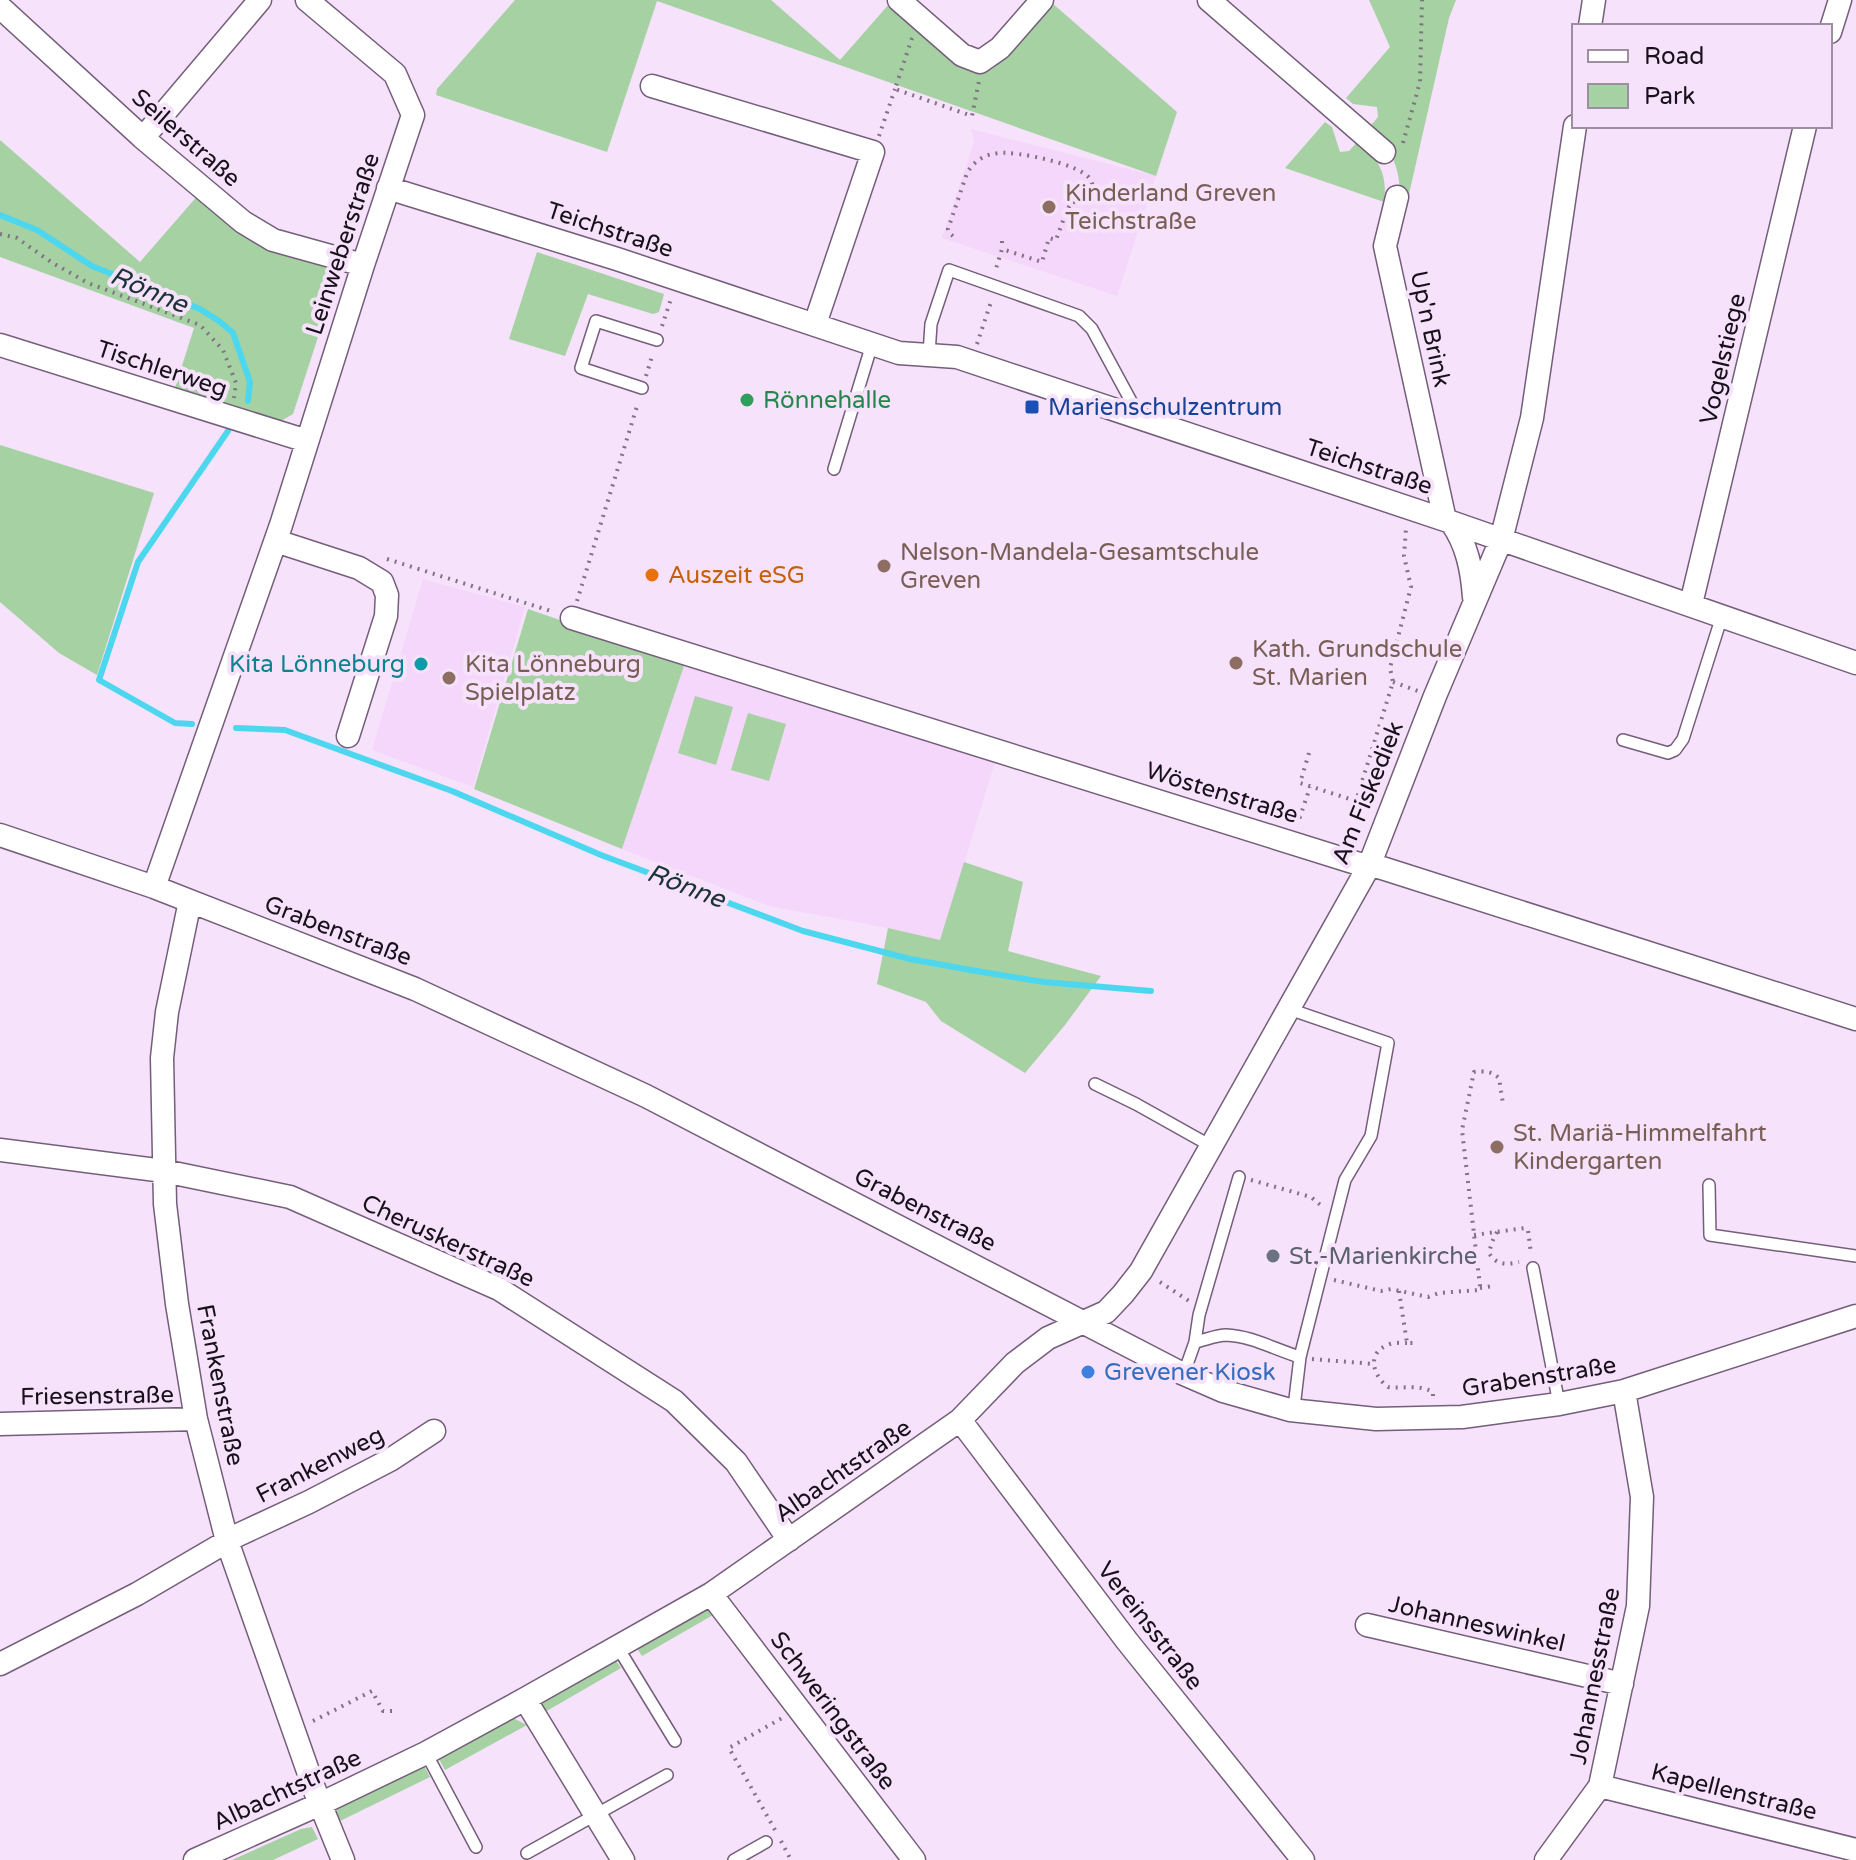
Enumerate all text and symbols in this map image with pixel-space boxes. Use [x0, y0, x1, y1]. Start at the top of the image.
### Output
legend [1572, 24, 1832, 128]
text: Road [1644, 42, 1704, 71]
text: Park [1644, 82, 1695, 111]
street label: Seilerstraße [126, 83, 246, 193]
street label: Leinweberstraße [300, 149, 386, 339]
place label: Kinderland Greven Teichstraße [1065, 179, 1276, 236]
street label: Teichstraße [543, 196, 677, 264]
marker: Kinderland Greven Teichstraße [1040, 198, 1058, 216]
water label: Rönne [106, 260, 193, 321]
street label: Up'n Brink [1404, 268, 1456, 390]
street label: Vogelstiege [1694, 291, 1752, 427]
street label: Tischlerweg [93, 334, 231, 404]
place label: Rönnehalle [763, 386, 891, 415]
marker: Rönnehalle [738, 391, 756, 409]
place label: Marienschulzentrum [1048, 393, 1282, 422]
marker: Marienschulzentrum [1023, 398, 1041, 416]
street label: Teichstraße [1302, 433, 1436, 501]
place label: Nelson-Mandela-Gesamtschule Greven [900, 538, 1259, 595]
marker: Nelson-Mandela-Gesamtschule Greven [875, 557, 893, 575]
place label: Auszeit eSG [668, 561, 805, 590]
marker: Auszeit eSG [643, 566, 661, 584]
place label: Kath. Grundschule St. Marien [1252, 635, 1462, 692]
place label: Kita Lönneburg [229, 650, 405, 679]
place label: Kita Lönneburg Spielplatz [465, 650, 641, 707]
marker: Kath. Grundschule St. Marien [1227, 654, 1245, 672]
marker: Kita Lönneburg [412, 655, 430, 673]
marker: Kita Lönneburg Spielplatz [440, 669, 458, 687]
street label: Am Fiskediek [1326, 717, 1410, 869]
street label: Wöstenstraße [1142, 756, 1302, 830]
water label: Rönne [643, 857, 730, 915]
street label: Grabenstraße [260, 890, 416, 972]
place label: St. Mariä-Himmelfahrt Kindergarten [1513, 1119, 1767, 1176]
marker: St. Mariä-Himmelfahrt Kindergarten [1488, 1138, 1506, 1156]
street label: Grabenstraße [849, 1162, 1001, 1258]
street label: Cheruskerstraße [357, 1188, 539, 1294]
place label: St.-Marienkirche [1289, 1242, 1477, 1271]
marker: St.-Marienkirche [1264, 1247, 1282, 1265]
street label: Frankenstraße [190, 1302, 250, 1468]
street label: Grabenstraße [1460, 1351, 1618, 1403]
place label: Grevener Kiosk [1104, 1358, 1275, 1387]
marker: Grevener Kiosk [1079, 1363, 1097, 1381]
street label: Friesenstraße [20, 1380, 174, 1412]
street label: Albachtstraße [769, 1413, 917, 1529]
street label: Frankenweg [251, 1420, 389, 1510]
street label: Vereinsstraße [1091, 1556, 1209, 1696]
street label: Johannesstraße [1564, 1585, 1626, 1767]
street label: Johanneswinkel [1386, 1590, 1568, 1658]
street label: Schweringstraße [764, 1626, 902, 1796]
street label: Albachtstraße [208, 1743, 366, 1837]
street label: Kapellenstraße [1648, 1757, 1820, 1827]

